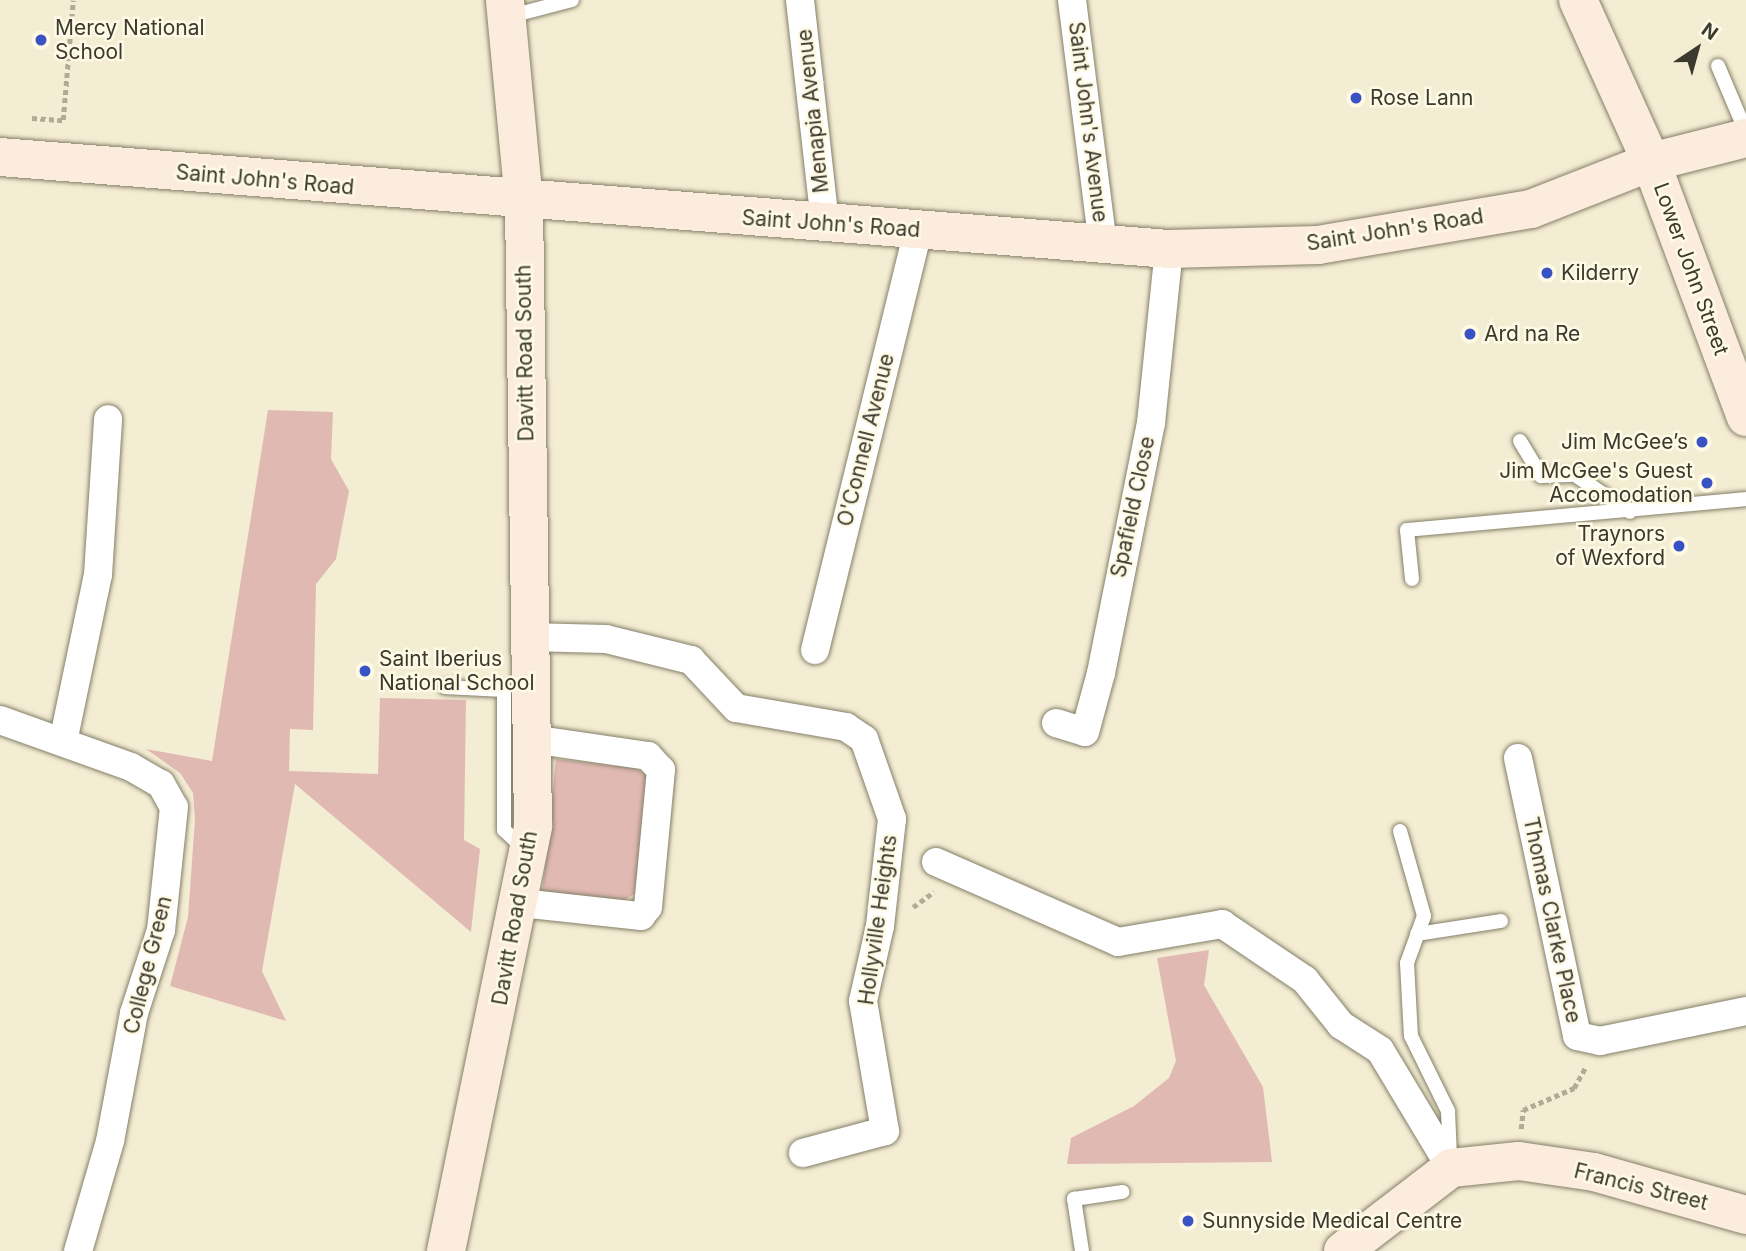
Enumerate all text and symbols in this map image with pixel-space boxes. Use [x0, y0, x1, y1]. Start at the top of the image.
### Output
north arrow [1662, 14, 1732, 84]
place label: Mercy National School [55, 15, 205, 65]
text: N [1697, 18, 1722, 45]
street label: Saint John's Avenue [1063, 20, 1113, 224]
street label: Menapia Avenue [792, 28, 834, 194]
marker: Mercy National School [33, 32, 49, 48]
place label: Rose Lann [1370, 85, 1474, 111]
marker: Rose Lann [1348, 90, 1364, 106]
street label: Saint John's Road [175, 160, 355, 200]
street label: Lower John Street [1648, 179, 1734, 359]
street label: Saint John's Road [1305, 204, 1485, 256]
street label: Saint John's Road [741, 205, 921, 243]
place label: Kilderry [1561, 260, 1639, 286]
street label: Davitt Road South [511, 264, 539, 442]
marker: Kilderry [1539, 265, 1555, 281]
place label: Ard na Re [1484, 321, 1580, 347]
marker: Ard na Re [1462, 326, 1478, 342]
street label: O'Connell Avenue [832, 351, 900, 529]
place label: Jim McGee’s [1561, 429, 1688, 455]
street label: Spafield Close [1106, 434, 1160, 580]
marker: Jim McGee’s [1694, 434, 1710, 450]
place label: Jim McGee's Guest Accomodation [1499, 458, 1693, 508]
marker: Jim McGee's Guest Accomodation [1699, 475, 1715, 491]
place label: Traynors of Wexford [1555, 521, 1665, 571]
marker: Traynors of Wexford [1671, 538, 1687, 554]
place label: Saint Iberius National School [379, 646, 535, 696]
marker: Saint Iberius National School [357, 663, 373, 679]
street label: Thomas Clarke Place [1518, 815, 1586, 1025]
street label: Davitt Road South [487, 829, 543, 1007]
street label: Hollyville Heights [854, 833, 902, 1007]
street label: College Green [119, 893, 177, 1037]
street label: Francis Street [1571, 1158, 1711, 1216]
place label: Sunnyside Medical Centre [1202, 1208, 1462, 1234]
marker: Sunnyside Medical Centre [1180, 1213, 1196, 1229]

